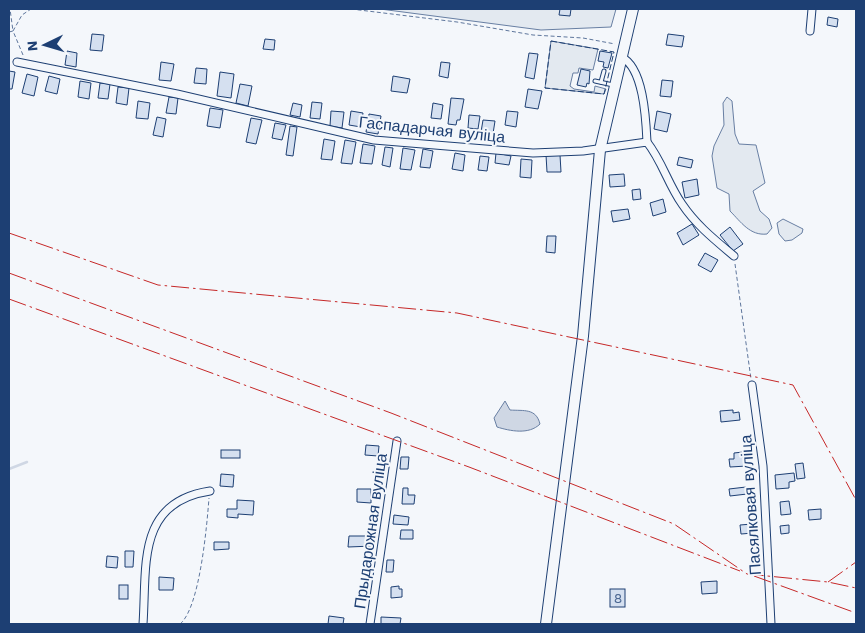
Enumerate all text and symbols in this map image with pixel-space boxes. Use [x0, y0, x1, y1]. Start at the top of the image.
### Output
north arrow [20, 20, 70, 70]
text: N [24, 40, 40, 52]
street label: Гаспадарчая вуліца [358, 112, 506, 147]
street label: Пасялковая вуліца [736, 434, 765, 576]
street label: Прыдарожная вуліца [350, 452, 391, 610]
house number: 8 [614, 590, 622, 606]

